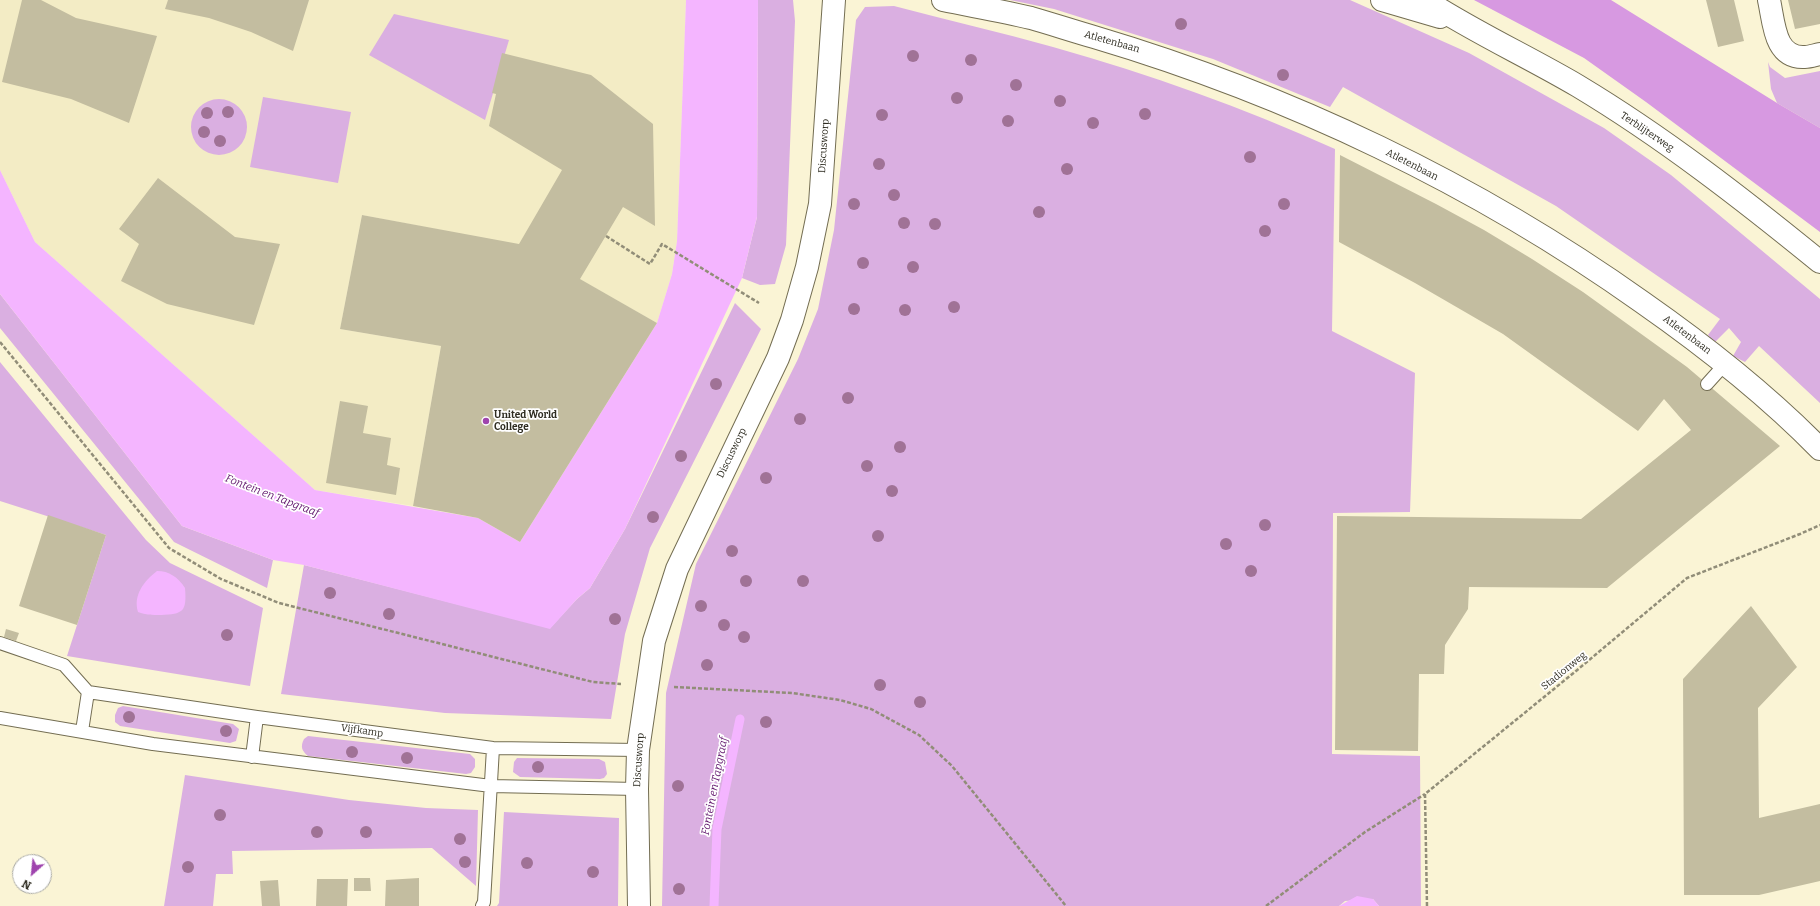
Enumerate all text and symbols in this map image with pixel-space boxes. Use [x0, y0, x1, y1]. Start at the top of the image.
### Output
street label: Atletenbaan [1083, 28, 1141, 56]
street label: Terblijterweg [1618, 110, 1676, 154]
street label: Discusworp [816, 118, 832, 174]
street label: Atletenbaan [1384, 147, 1440, 183]
street label: Atletenbaan [1661, 313, 1713, 357]
place label: United World College [494, 409, 557, 432]
marker: United World College [481, 416, 491, 426]
street label: Discusworp [715, 426, 749, 480]
water label: Fontein en Tapgraaf [223, 472, 321, 520]
street label: Stadionweg [1539, 649, 1589, 693]
street label: Vijfkamp [340, 722, 384, 740]
street label: Discusworp [631, 732, 647, 788]
water label: Fontein en Tapgraaf [699, 736, 731, 836]
north arrow [12, 854, 52, 894]
text: N [20, 877, 34, 892]

